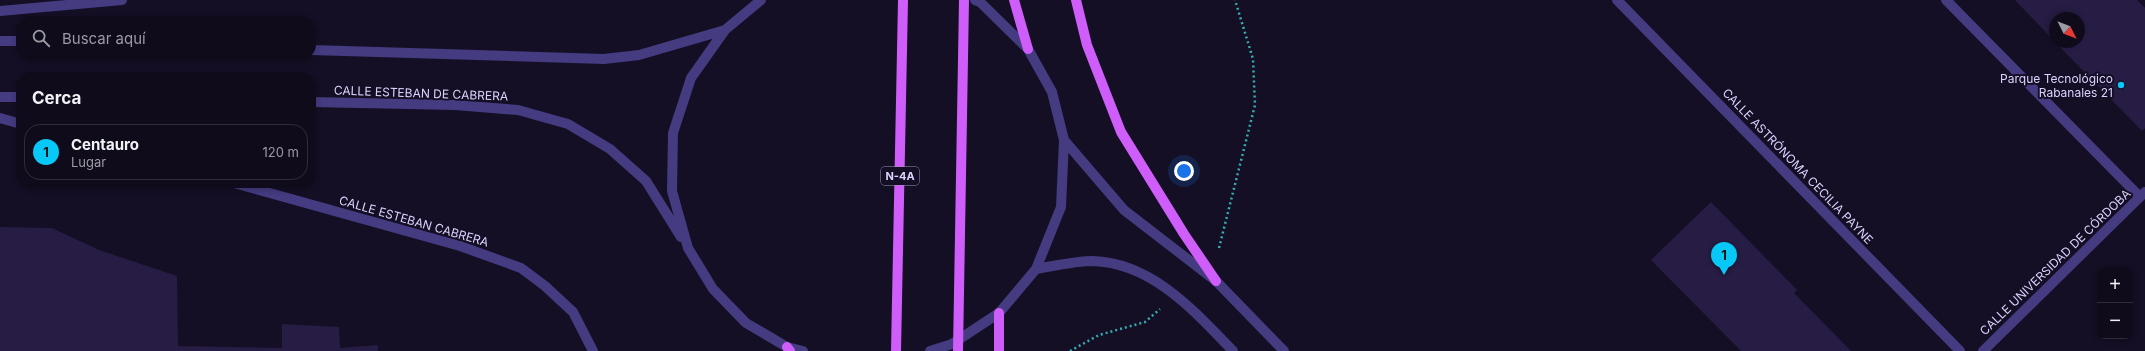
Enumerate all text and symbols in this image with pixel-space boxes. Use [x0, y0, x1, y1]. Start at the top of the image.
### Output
north arrow [2049, 12, 2085, 48]
search box [16, 16, 316, 60]
icon: search [30, 27, 52, 49]
text: Buscar aquí [62, 29, 146, 48]
place label: Parque Tecnológico Rabanales 21 [2000, 71, 2113, 100]
marker: Parque Tecnológico Rabanales 21 [2116, 80, 2126, 90]
street label: CALLE ESTEBAN DE CABRERA [334, 82, 508, 104]
street label: CALLE ASTRÓNOMA CECILIA PAYNE [1719, 85, 1877, 247]
text: Cerca [32, 88, 81, 108]
text: Centauro [71, 135, 139, 154]
text: 1 [43, 144, 49, 160]
text: 120 m [263, 144, 299, 160]
text: Lugar [71, 154, 106, 170]
your location [1174, 161, 1194, 181]
road number: N-4A [881, 167, 919, 185]
street label: CALLE UNIVERSIDAD DE CÓRDOBA [1977, 186, 2133, 338]
street label: CALLE ESTEBAN CABRERA [337, 192, 491, 250]
pin: 1 [1711, 242, 1737, 275]
map controls [2097, 267, 2133, 339]
button: + [2097, 267, 2133, 303]
button: − [2097, 303, 2133, 339]

